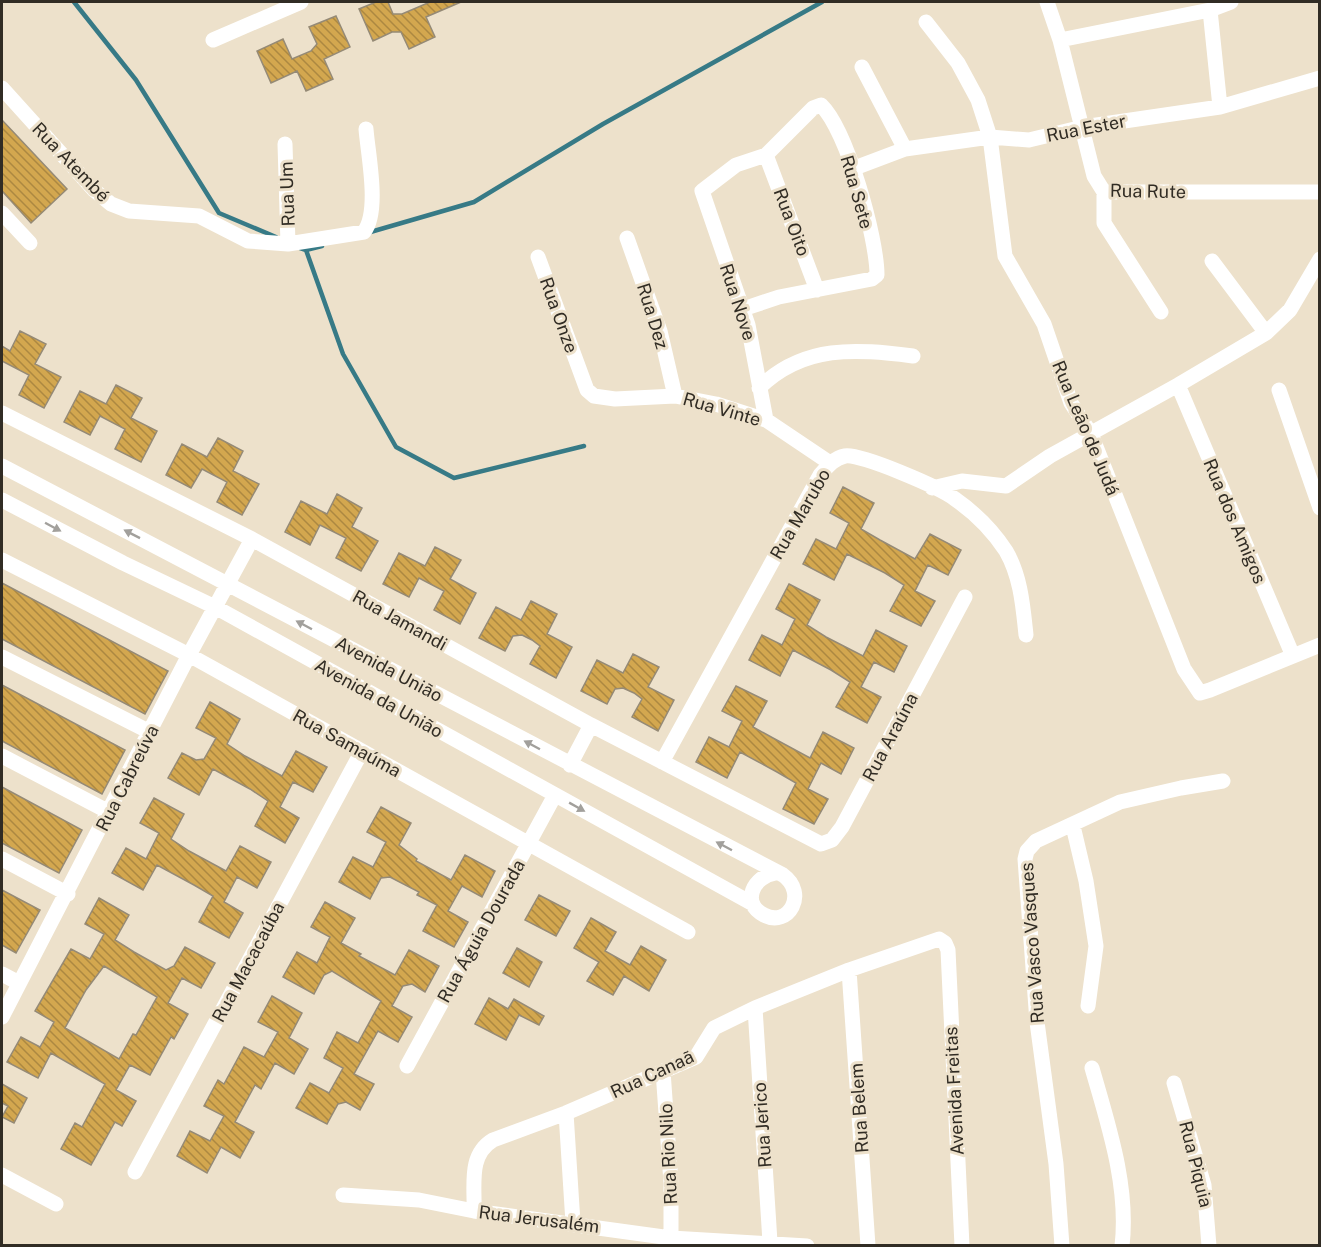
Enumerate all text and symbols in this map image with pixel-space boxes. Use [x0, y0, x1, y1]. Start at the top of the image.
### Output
street label: Rua Ester [1044, 110, 1128, 146]
street label: Rua Atembé [28, 118, 114, 206]
street label: Rua Sete [836, 153, 878, 231]
street label: Rua Um [275, 161, 299, 227]
street label: Rua Rute [1110, 180, 1186, 202]
street label: Rua Oito [769, 185, 815, 259]
street label: Rua Nove [716, 261, 760, 343]
street label: Rua Onze [536, 274, 582, 356]
street label: Rua Dez [633, 280, 673, 352]
street label: Rua Leão de Judá [1048, 357, 1124, 499]
street label: Rua Vinte [681, 388, 763, 430]
street label: Rua dos Amigos [1199, 455, 1271, 587]
street label: Rua Marubo [766, 465, 834, 563]
one-way arrow [45, 522, 62, 532]
one-way arrow [123, 529, 140, 539]
street label: Rua Jamandi [349, 585, 451, 655]
one-way arrow [296, 620, 313, 630]
street label: Avenida União [332, 632, 446, 706]
street label: Avenida da União [311, 654, 447, 742]
street label: Rua Araúna [858, 689, 922, 785]
street label: Rua Samaúma [289, 705, 405, 781]
street label: Rua Cabreúva [91, 722, 163, 834]
one-way arrow [524, 741, 541, 750]
one-way arrow [569, 802, 586, 812]
one-way arrow [715, 841, 732, 851]
street label: Rua Águia Dourada [432, 855, 529, 1006]
street label: Rua Vasco Vasques [1016, 862, 1048, 1024]
street label: Rua Macacaúba [208, 898, 288, 1026]
street label: Avenida Freitas [940, 1026, 968, 1156]
street label: Rua Canaã [607, 1046, 697, 1102]
street label: Rua Belem [845, 1062, 873, 1154]
street label: Rua Jerico [749, 1082, 775, 1168]
street label: Rua Rio Nilo [655, 1103, 681, 1205]
street label: Rua Piquia [1175, 1119, 1217, 1209]
street label: Rua Jerusalém [477, 1201, 601, 1237]

